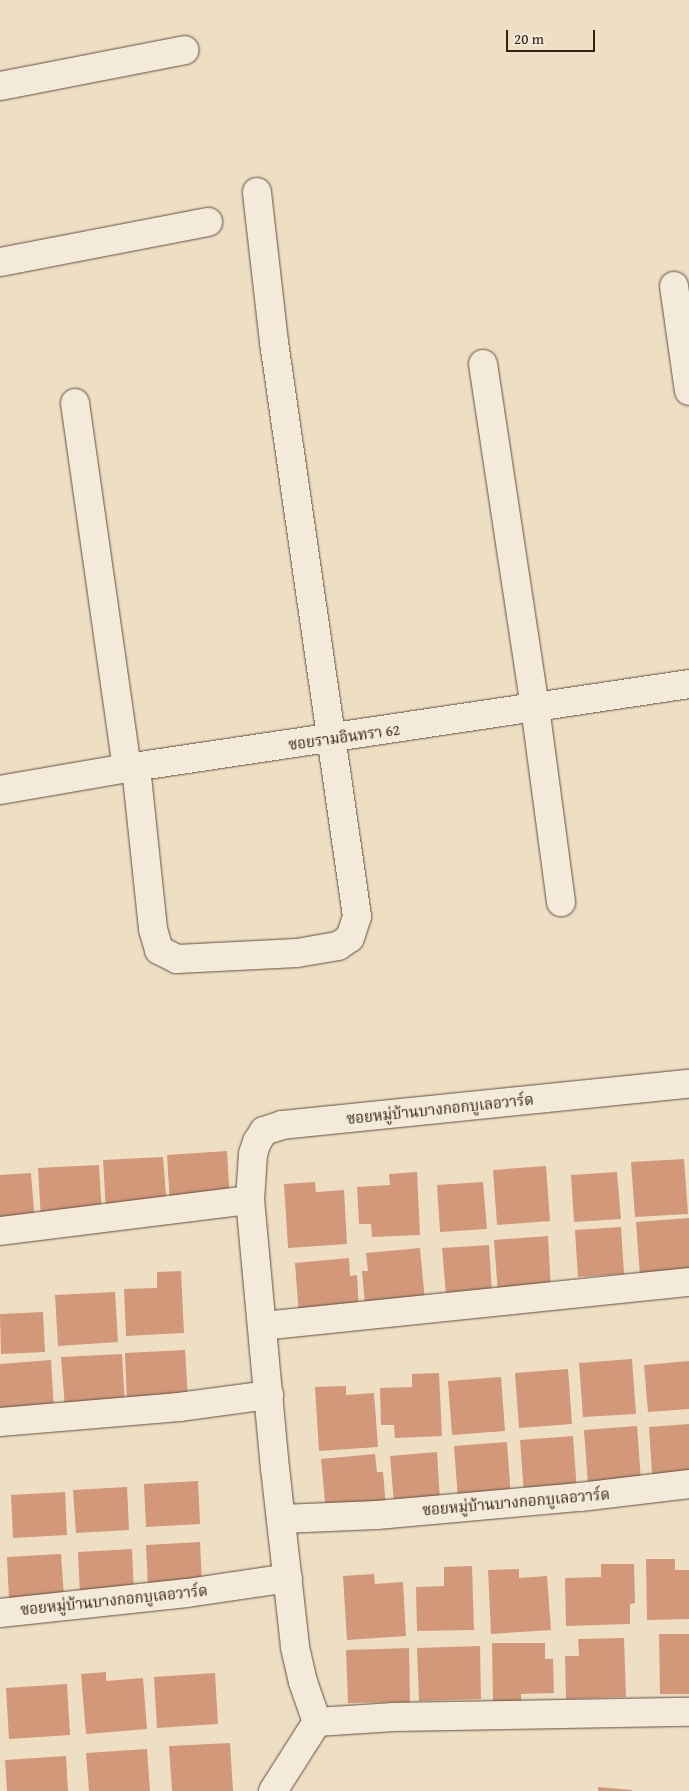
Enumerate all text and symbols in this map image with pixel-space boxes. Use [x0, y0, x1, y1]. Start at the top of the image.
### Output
scale bar [509, 20, 598, 52]
text: 20 m [514, 28, 544, 49]
street label: ซอยรามอินทรา 62 [287, 720, 401, 754]
street label: ซอยหมู่บ้านบางกอกบูเลอวาร์ด [345, 1090, 535, 1128]
street label: ซอยหมู่บ้านบางกอกบูเลอวาร์ด [421, 1485, 611, 1519]
street label: ซอยหมู่บ้านบางกอกบูเลอวาร์ด [19, 1581, 209, 1619]

